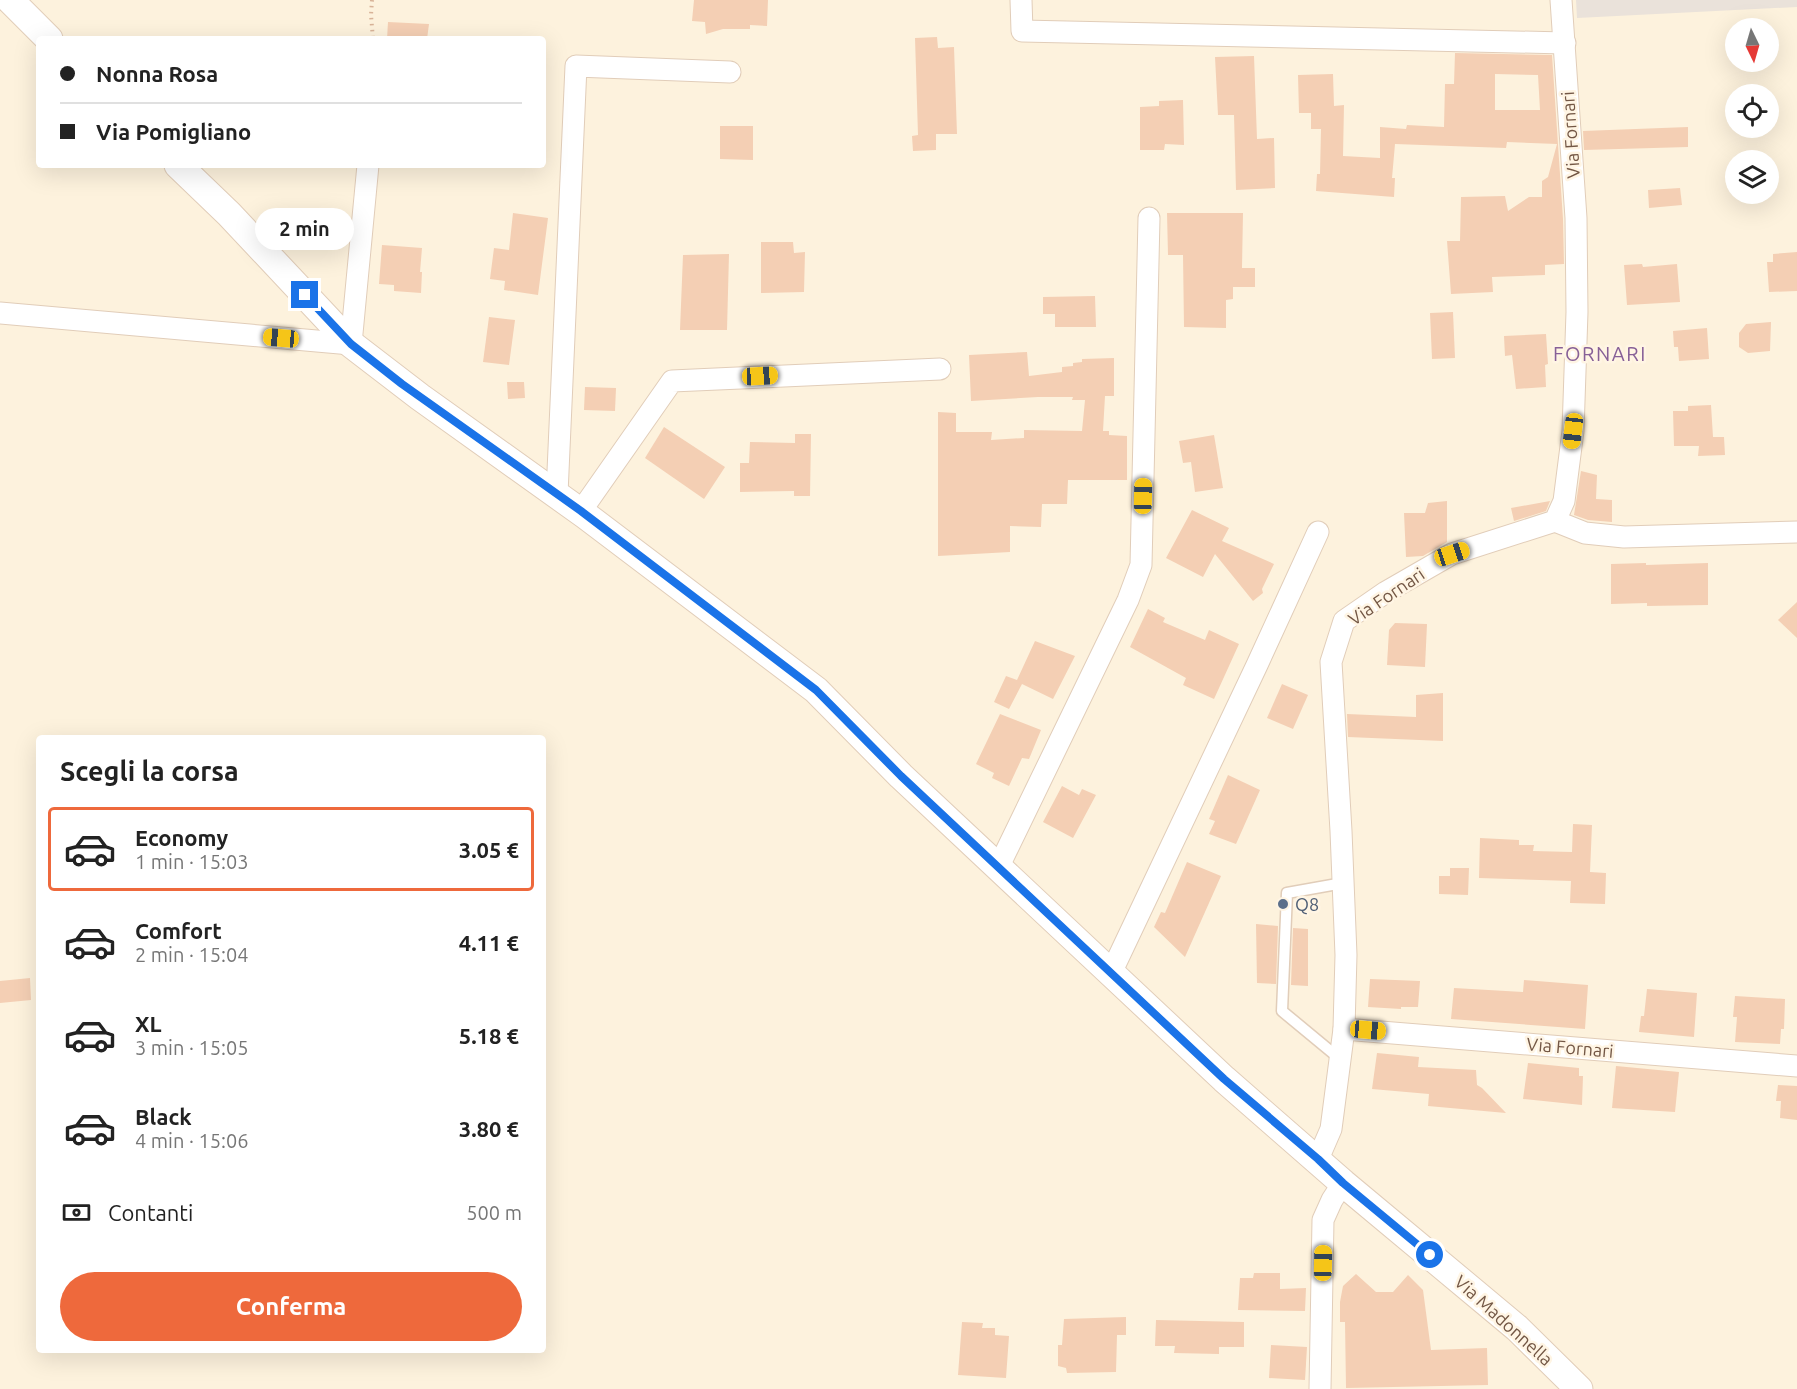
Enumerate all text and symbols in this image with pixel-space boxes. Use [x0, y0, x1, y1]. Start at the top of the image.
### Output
north arrow [1725, 18, 1779, 72]
map controls [1725, 18, 1779, 204]
text: Nonna Rosa [96, 61, 218, 86]
button: locate [1725, 84, 1779, 138]
street label: Via Fornari [1557, 91, 1583, 179]
text: Via Pomigliano [96, 119, 251, 144]
button: layers [1725, 150, 1779, 204]
callout: 2 min [256, 208, 354, 250]
text: 2 min [279, 217, 330, 240]
route end [291, 281, 318, 308]
car [262, 327, 300, 349]
district label: FORNARI [1553, 342, 1647, 365]
car [742, 366, 778, 386]
car [1562, 412, 1584, 450]
car [1134, 478, 1152, 514]
car [1432, 540, 1472, 568]
street label: Via Fornari [1344, 563, 1428, 629]
text: Scegli la corsa [60, 756, 239, 786]
icon: car [63, 822, 117, 876]
text: Economy [135, 825, 228, 850]
text: 3.05 € [459, 837, 519, 862]
text: 1 min · 15:03 [135, 850, 249, 873]
place label: Q8 [1295, 894, 1319, 915]
marker: Q8 [1276, 897, 1290, 911]
icon: car [63, 915, 117, 969]
text: Comfort [135, 918, 222, 943]
text: 4.11 € [459, 930, 519, 955]
text: 2 min · 15:04 [135, 943, 249, 966]
icon: car [63, 1008, 117, 1062]
text: XL [135, 1011, 162, 1036]
car [1349, 1019, 1387, 1041]
text: 5.18 € [459, 1023, 519, 1048]
street label: Via Fornari [1526, 1033, 1614, 1061]
text: 3 min · 15:05 [135, 1036, 249, 1059]
icon: car [63, 1101, 117, 1155]
text: Black [135, 1104, 192, 1129]
text: 3.80 € [459, 1116, 519, 1141]
text: 4 min · 15:06 [135, 1129, 249, 1152]
icon: cash [60, 1196, 93, 1229]
text: Contanti [108, 1200, 193, 1225]
text: 500 m [466, 1201, 522, 1224]
route start [1416, 1241, 1443, 1268]
car [1314, 1245, 1332, 1281]
street label: Via Madonnella [1451, 1271, 1557, 1369]
button: Conferma [60, 1272, 522, 1341]

